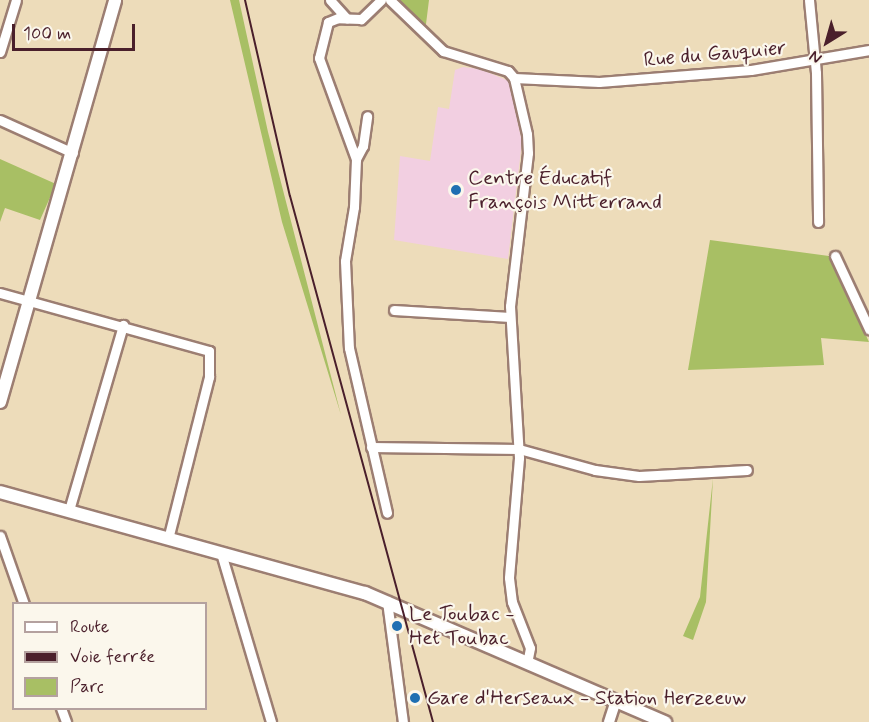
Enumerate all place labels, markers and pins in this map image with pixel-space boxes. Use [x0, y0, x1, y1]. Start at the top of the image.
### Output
place label: Centre Éducatif François Mitterrand [468, 165, 661, 215]
marker: Centre Éducatif François Mitterrand [449, 183, 463, 197]
place label: Le Toubac - Het Toubac [409, 601, 513, 651]
marker: Le Toubac - Het Toubac [390, 619, 404, 633]
place label: Gare d'Herseaux - Station Herzeeuw [427, 685, 748, 711]
marker: Gare d'Herseaux - Station Herzeeuw [408, 691, 422, 705]

